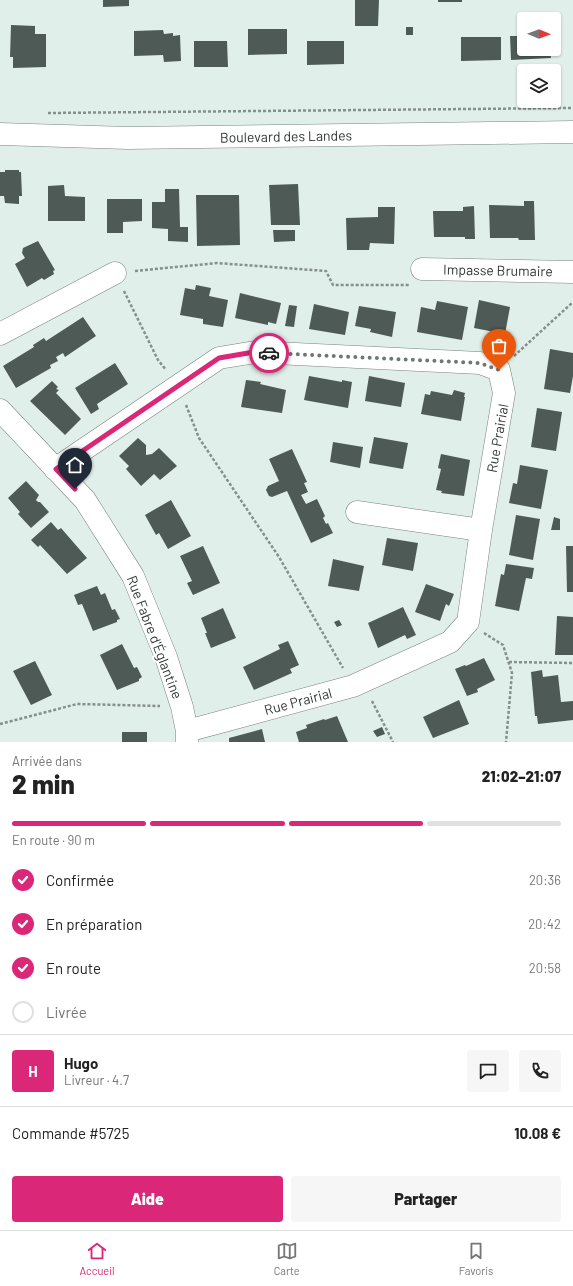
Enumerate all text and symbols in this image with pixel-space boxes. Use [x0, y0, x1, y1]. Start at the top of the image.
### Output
north arrow [517, 12, 561, 56]
map controls [517, 12, 561, 108]
button: layers [517, 64, 561, 108]
street label: Boulevard des Landes [220, 126, 353, 146]
street label: Impasse Brumaire [443, 261, 553, 279]
pin [482, 329, 516, 370]
courier [249, 333, 289, 373]
icon: bag [488, 335, 510, 357]
icon: car [258, 342, 280, 364]
street label: Rue Prairial [483, 402, 511, 474]
pin [58, 448, 92, 489]
icon: home [64, 454, 86, 476]
street label: Rue Fabre d'Églantine [124, 573, 186, 701]
street label: Rue Prairial [262, 684, 334, 718]
text: Arrivée dans [12, 753, 82, 769]
text: 21:02–21:07 [482, 767, 561, 785]
text: 2 min [12, 768, 75, 799]
text: En route · 90 m [12, 832, 95, 848]
icon: check [12, 869, 34, 891]
text: Confirmée [46, 871, 114, 889]
text: 20:36 [529, 872, 561, 888]
icon: check [12, 913, 34, 935]
text: En préparation [46, 915, 142, 933]
text: 20:42 [528, 916, 561, 932]
icon: check [12, 957, 34, 979]
text: En route [46, 959, 101, 977]
text: 20:58 [529, 960, 561, 976]
text: Livrée [46, 1003, 87, 1021]
button: chat [467, 1050, 509, 1092]
button: phone [519, 1050, 561, 1092]
text: Hugo [64, 1054, 98, 1072]
text: H [28, 1062, 38, 1080]
text: Livreur · 4.7 [64, 1072, 129, 1088]
text: Commande #5725 [12, 1124, 129, 1142]
text: 10.08 € [514, 1124, 561, 1142]
button: Aide [12, 1176, 283, 1222]
button: Partager [291, 1176, 561, 1222]
tab: Accueil [80, 1240, 115, 1277]
tab: Carte [274, 1240, 300, 1277]
tab: Favoris [459, 1240, 493, 1277]

